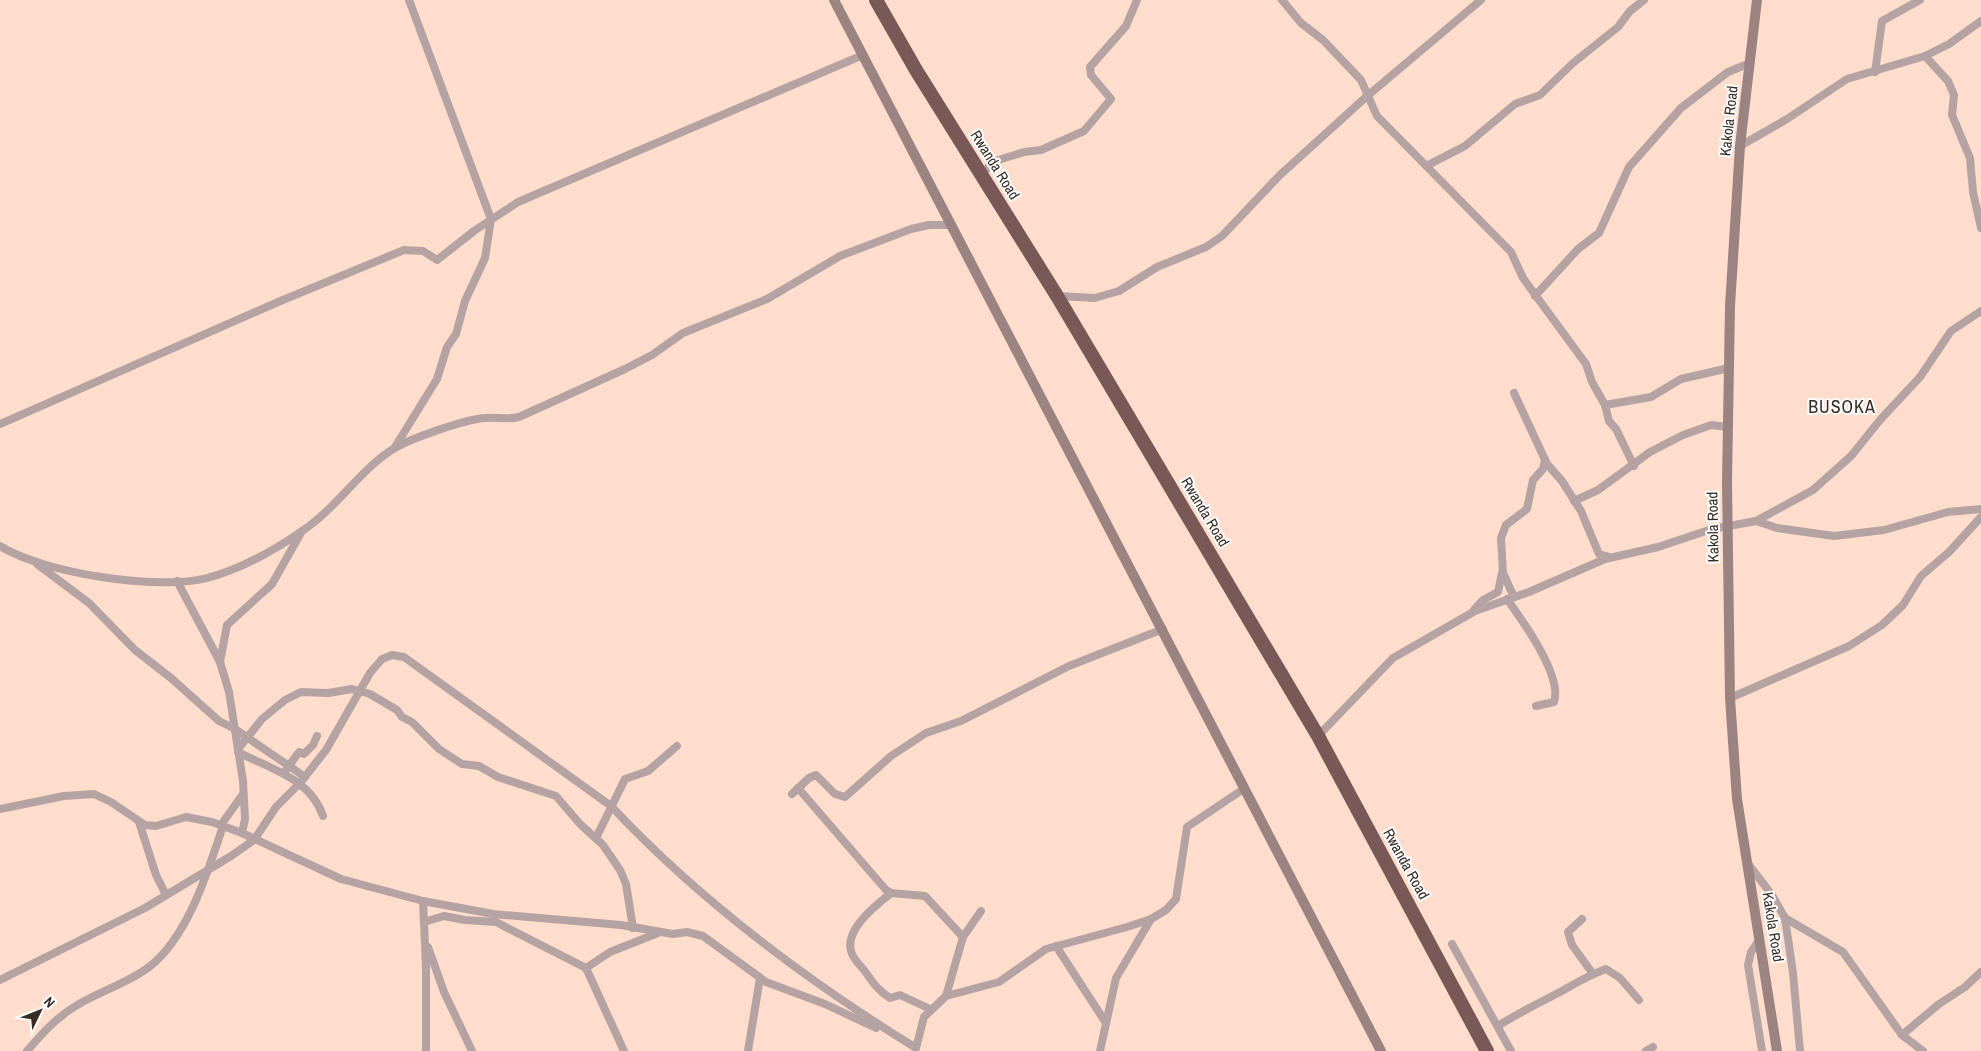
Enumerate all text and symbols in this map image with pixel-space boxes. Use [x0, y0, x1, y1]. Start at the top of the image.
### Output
street label: Kakola Road [1714, 85, 1743, 157]
street label: Rwanda Road [966, 126, 1025, 203]
district label: BUSOKA [1808, 394, 1876, 419]
street label: Rwanda Road [1176, 473, 1235, 551]
street label: Kakola Road [1701, 492, 1724, 562]
street label: Rwanda Road [1378, 825, 1435, 903]
street label: Kakola Road [1758, 890, 1789, 963]
north arrow [15, 986, 65, 1036]
text: N [40, 993, 59, 1011]

